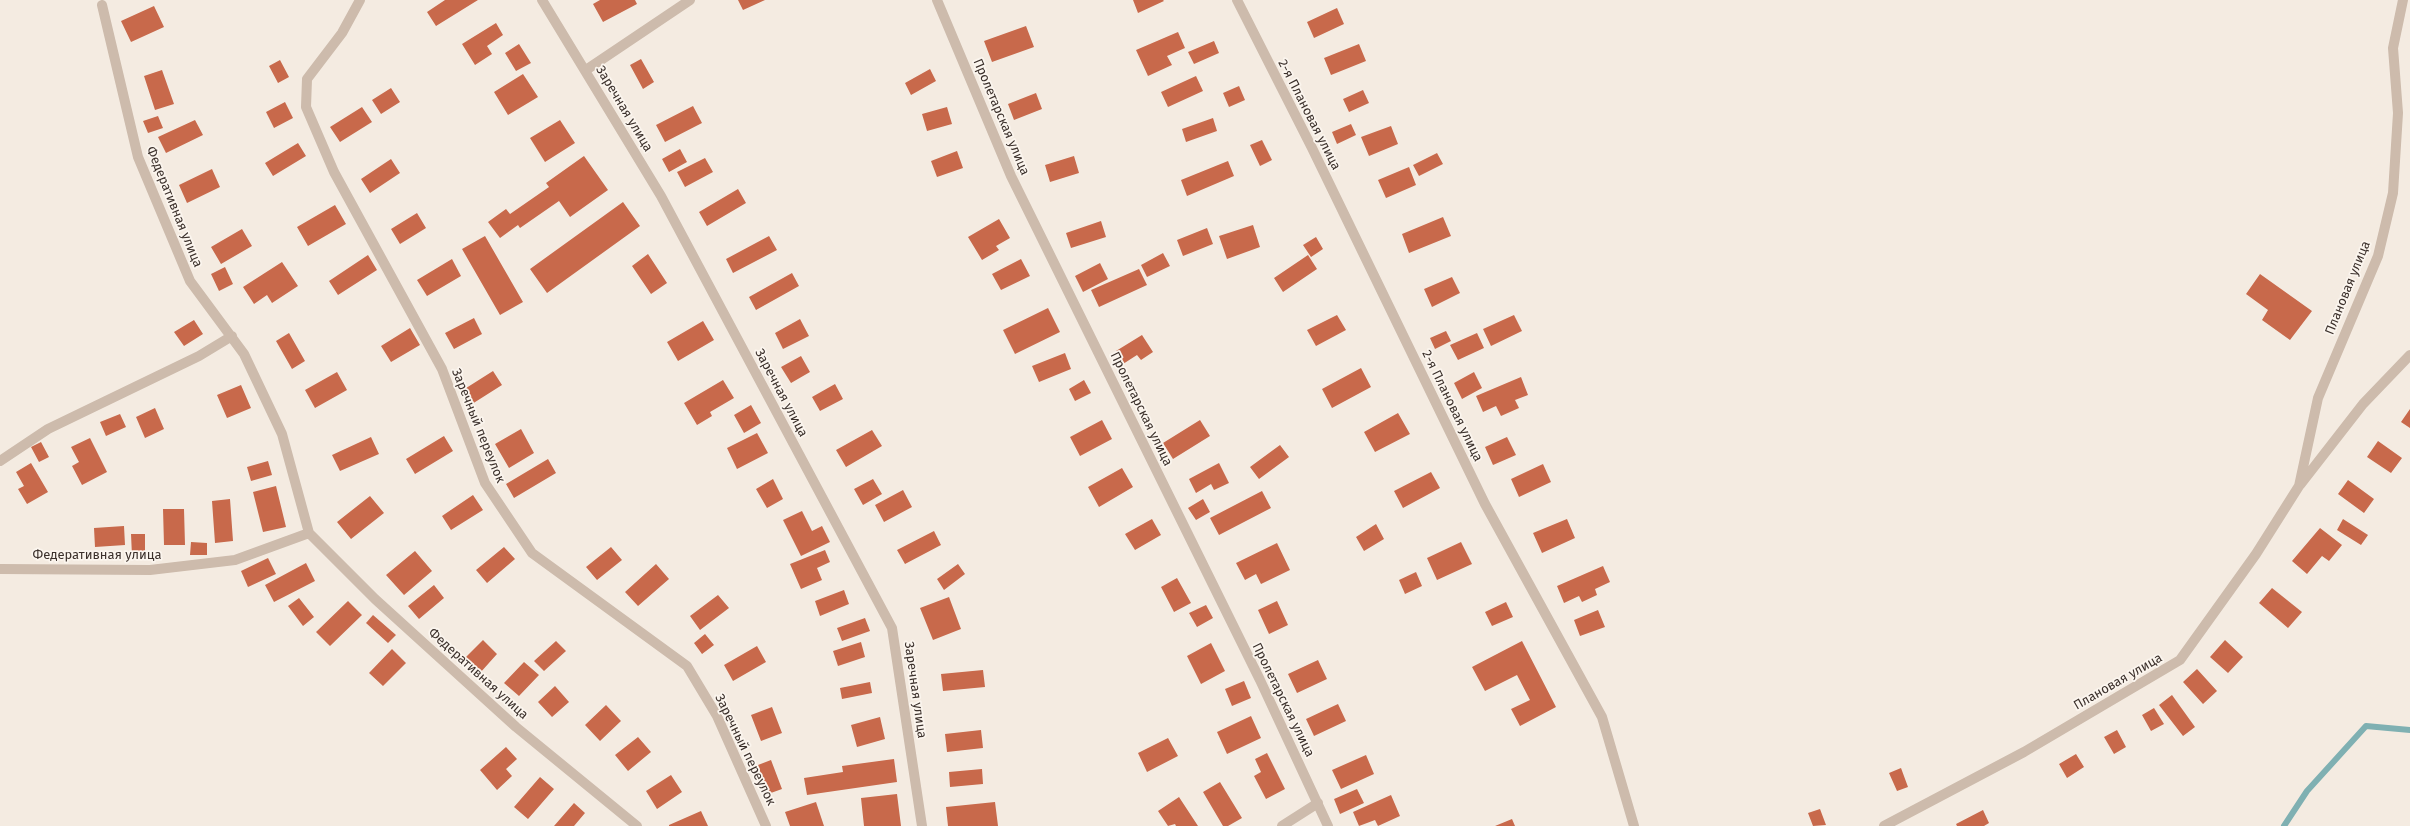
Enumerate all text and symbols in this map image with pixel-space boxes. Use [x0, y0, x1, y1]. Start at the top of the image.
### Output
street label: Пролетарская улица [969, 56, 1033, 178]
street label: 2-я Плановая улица [1274, 57, 1344, 173]
street label: Заречная улица [592, 63, 656, 155]
street label: Федеративная улица [143, 144, 205, 270]
street label: Плановая улица [2322, 239, 2374, 337]
street label: Заречная улица [751, 346, 811, 440]
street label: 2-я Плановая улица [1418, 348, 1486, 464]
street label: Пролетарская улица [1107, 349, 1175, 469]
street label: Заречный переулок [448, 367, 508, 485]
street label: Федеративная улица [33, 547, 161, 563]
street label: Федеративная улица [425, 625, 531, 723]
street label: Пролетарская улица [1249, 640, 1317, 760]
street label: Заречная улица [900, 641, 930, 739]
street label: Плановая улица [2071, 650, 2165, 714]
street label: Заречный переулок [711, 692, 779, 808]

